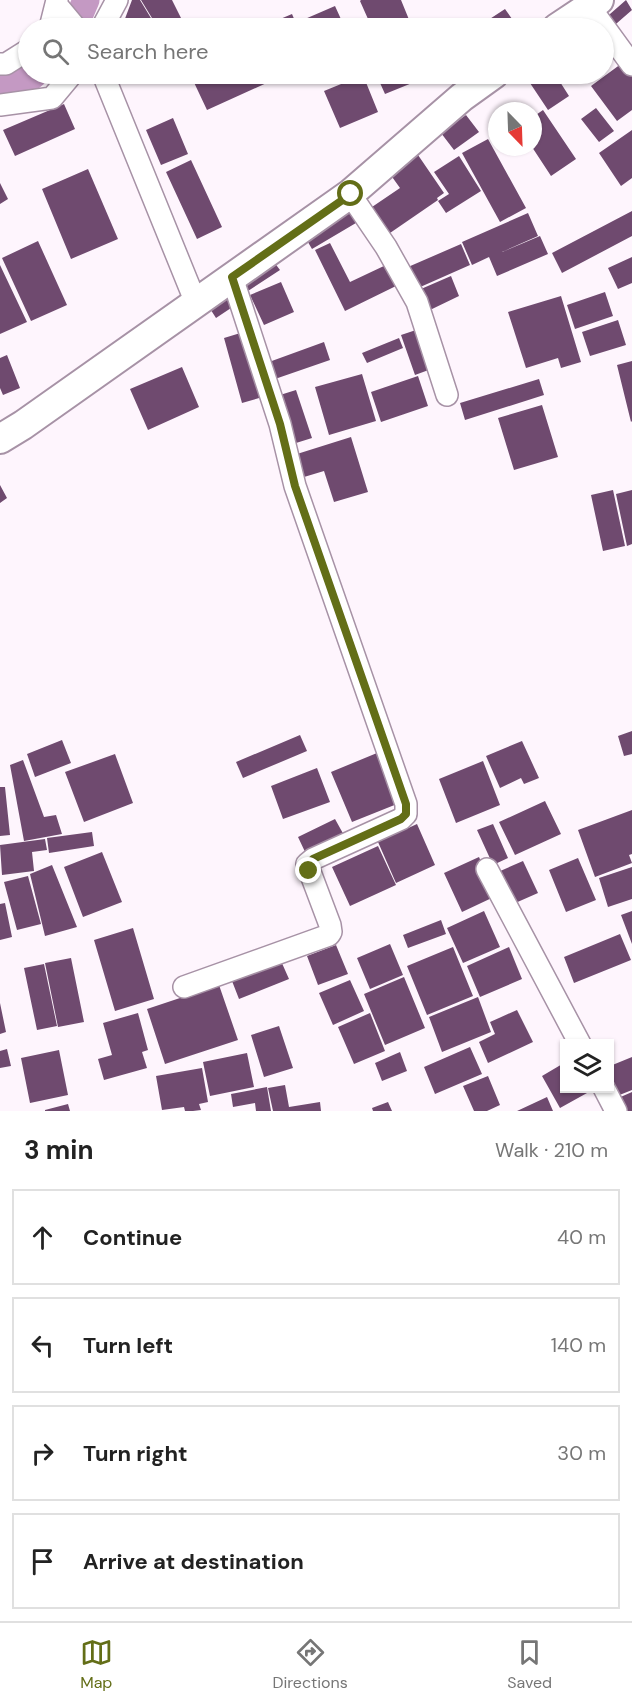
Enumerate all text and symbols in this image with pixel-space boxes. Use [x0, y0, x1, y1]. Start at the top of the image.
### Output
search box [18, 18, 614, 84]
icon: search [39, 35, 72, 68]
text: Search here [87, 37, 208, 66]
north arrow [488, 102, 542, 156]
route start [337, 180, 363, 206]
route end [295, 857, 321, 883]
map controls [560, 1039, 614, 1093]
button: layers [560, 1039, 614, 1093]
text: 3 min [24, 1133, 93, 1167]
text: Walk · 210 m [495, 1137, 608, 1163]
icon: ahead [26, 1221, 59, 1254]
text: Continue [83, 1223, 182, 1252]
text: 40 m [557, 1224, 606, 1250]
icon: left [26, 1329, 59, 1362]
text: Turn left [83, 1331, 173, 1360]
text: 140 m [551, 1332, 606, 1358]
icon: right [26, 1437, 59, 1470]
text: Turn right [83, 1439, 188, 1468]
text: 30 m [557, 1440, 606, 1466]
icon: arrive [26, 1545, 59, 1578]
text: Arrive at destination [83, 1547, 304, 1576]
tab: Map [80, 1636, 113, 1693]
tab: Directions [272, 1636, 348, 1693]
tab: Saved [507, 1636, 552, 1693]

